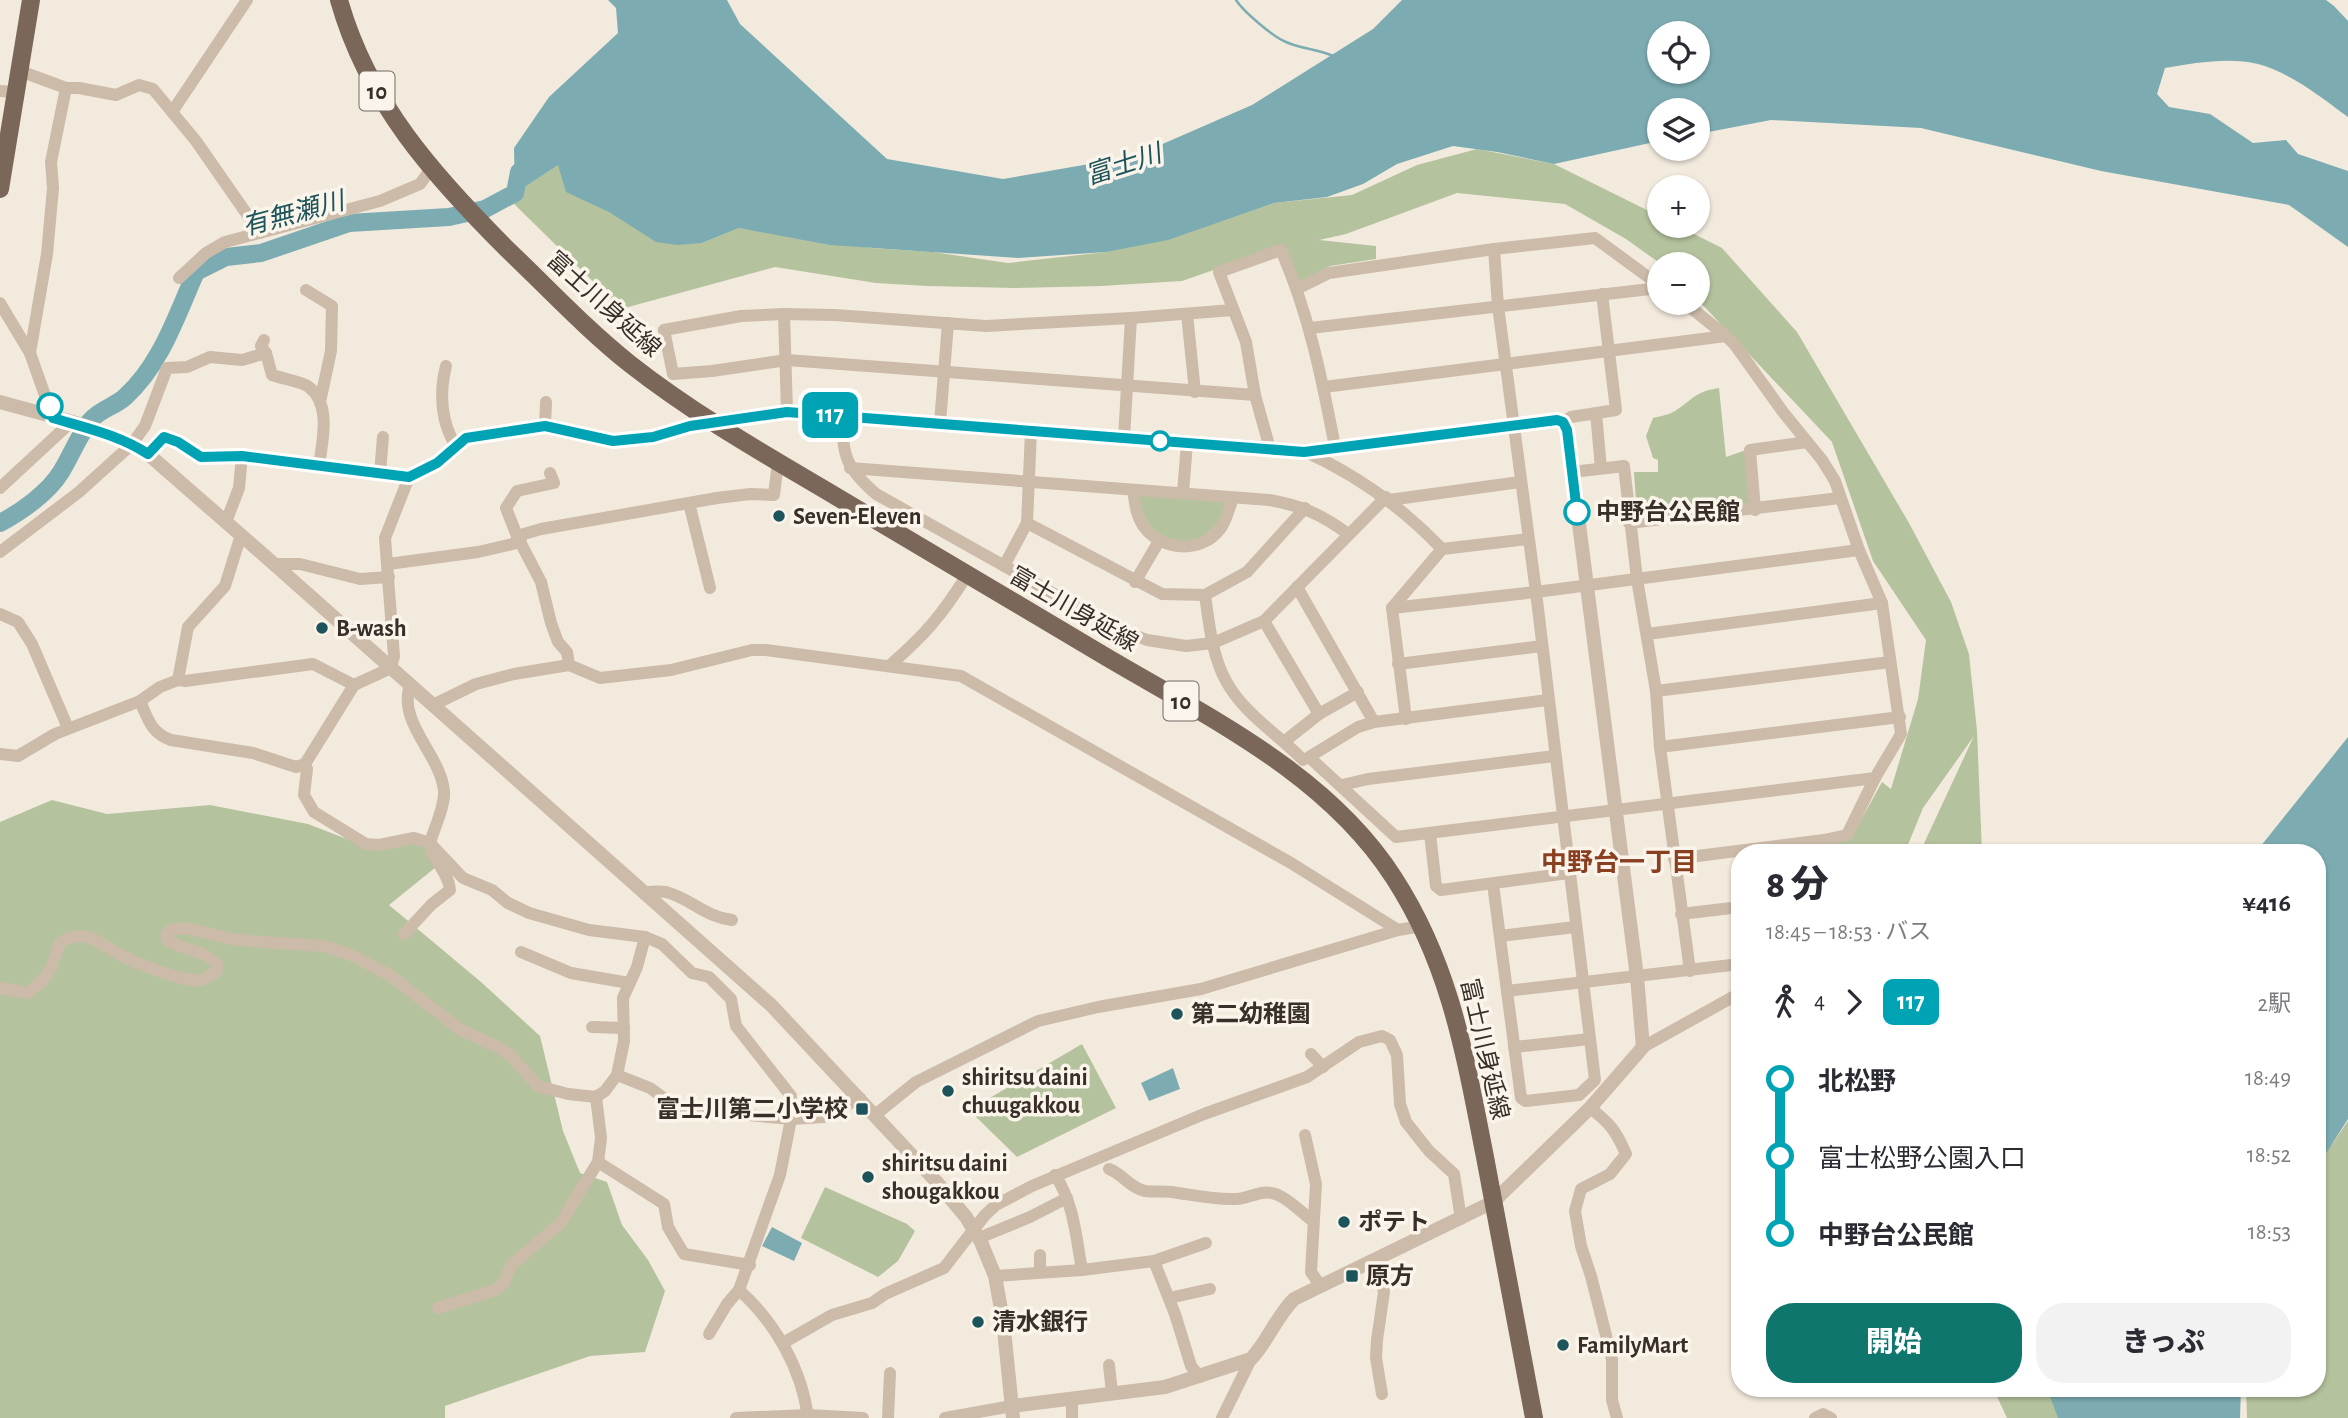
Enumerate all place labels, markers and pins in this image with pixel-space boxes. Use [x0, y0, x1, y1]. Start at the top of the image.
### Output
unlabelled marker [37, 393, 63, 419]
unlabelled marker [1150, 431, 1170, 451]
marker: 中野台公民館 [1564, 499, 1590, 525]
place label: 中野台公民館 [1596, 499, 1740, 525]
place label: Seven-Eleven [793, 505, 921, 529]
marker: Seven-Eleven [771, 508, 787, 524]
place label: B-wash [336, 617, 406, 641]
marker: B-wash [314, 620, 330, 636]
place label: 第二幼稚園 [1191, 1001, 1311, 1027]
marker: 第二幼稚園 [1169, 1006, 1185, 1022]
place label: shiritsu daini chuugakkou [962, 1066, 1088, 1118]
marker: shiritsu daini chuugakkou [940, 1083, 956, 1099]
place label: 富士川第二小学校 [656, 1096, 848, 1122]
marker: 富士川第二小学校 [854, 1101, 870, 1117]
place label: shiritsu daini shougakkou [882, 1152, 1008, 1204]
marker: shiritsu daini shougakkou [860, 1169, 876, 1185]
place label: ポテト [1358, 1209, 1430, 1235]
marker: ポテト [1336, 1214, 1352, 1230]
place label: 原方 [1366, 1263, 1414, 1289]
marker: 原方 [1344, 1268, 1360, 1284]
place label: 清水銀行 [992, 1309, 1088, 1335]
marker: 清水銀行 [970, 1314, 986, 1330]
place label: FamilyMart [1577, 1334, 1688, 1358]
marker: FamilyMart [1555, 1337, 1571, 1353]

